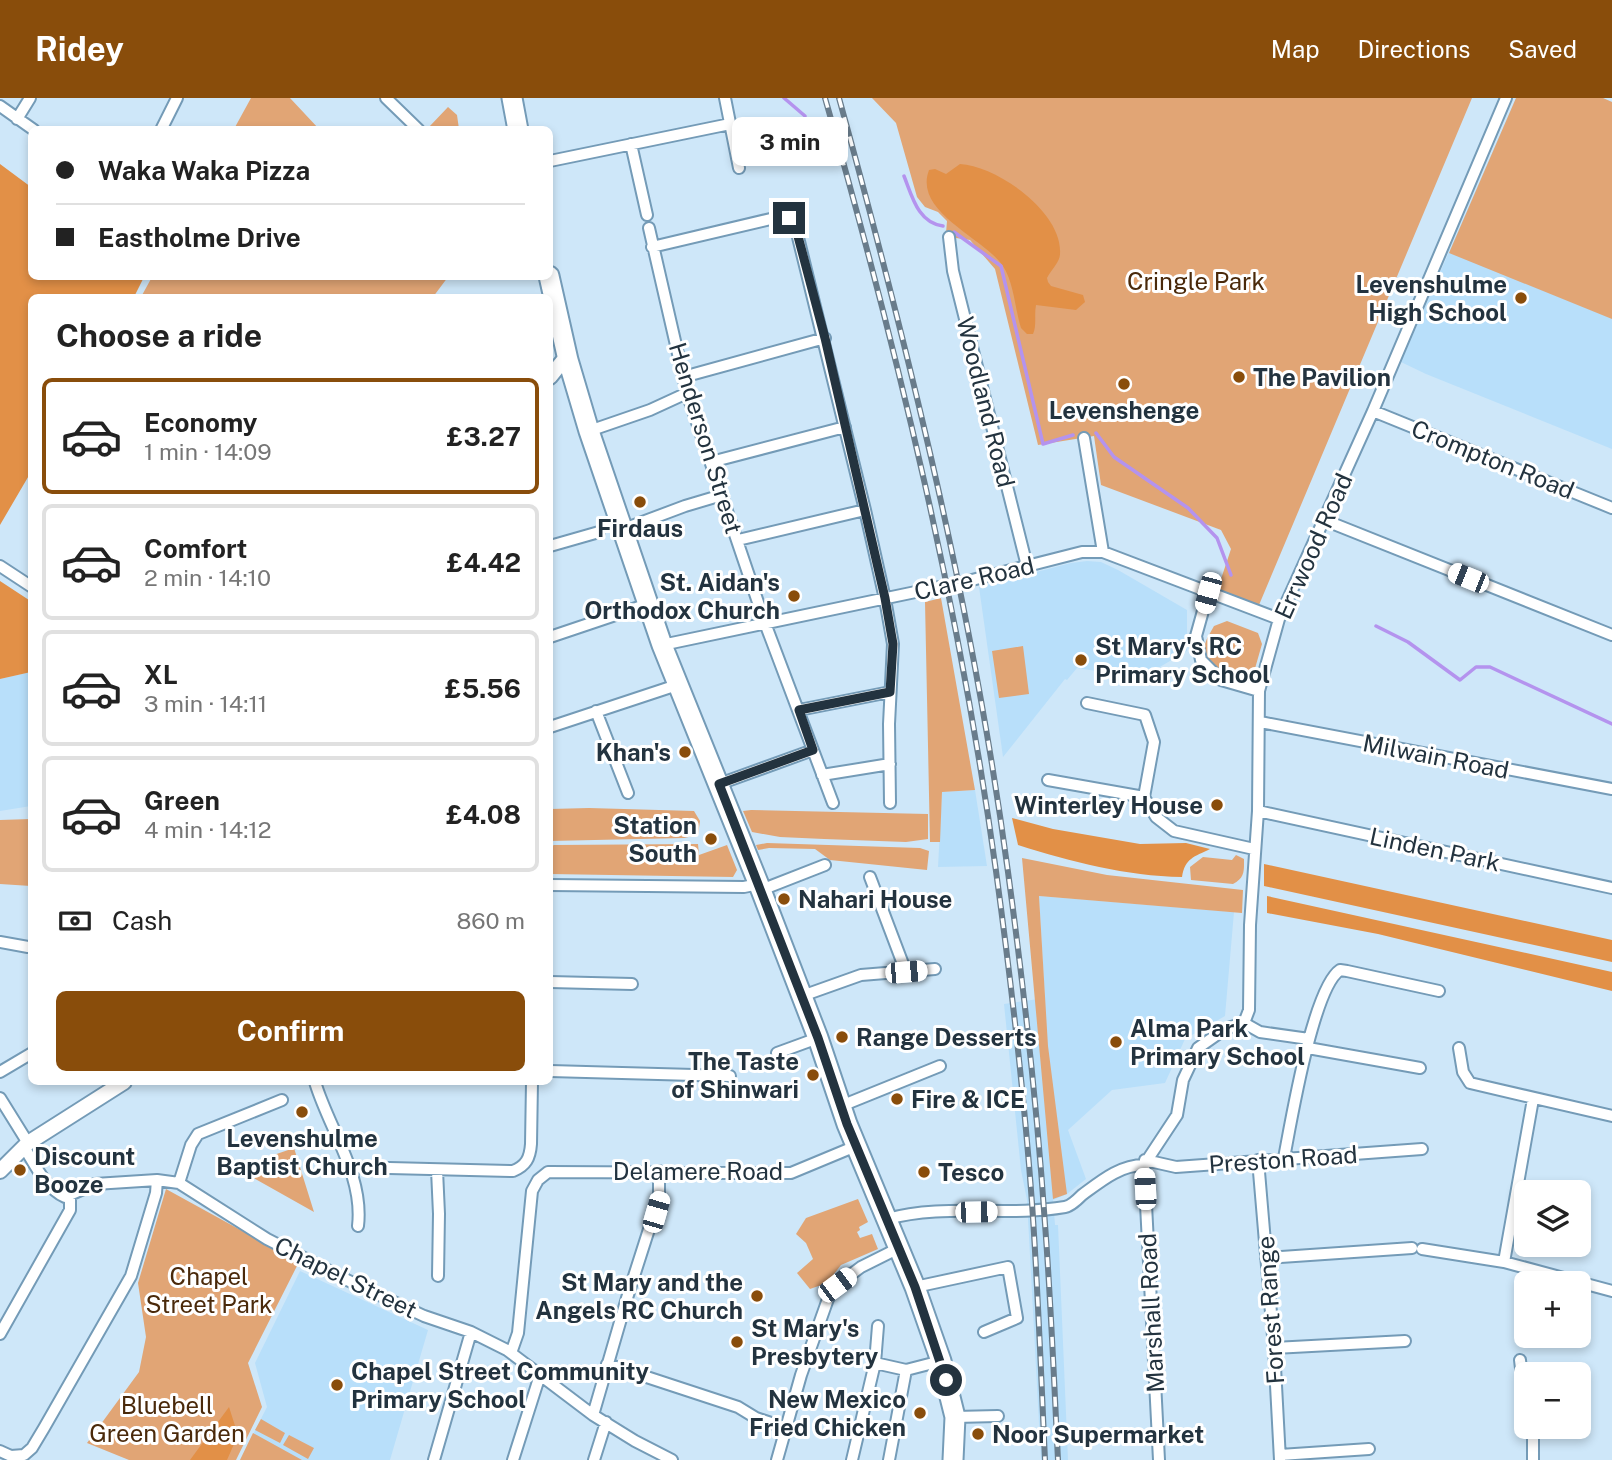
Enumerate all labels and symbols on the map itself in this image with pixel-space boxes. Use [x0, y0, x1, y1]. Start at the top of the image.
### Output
callout: 3 min [731, 116, 847, 166]
route end [773, 202, 805, 234]
park label: Cringle Park [1127, 267, 1265, 295]
place label: Levenshulme High School [1355, 270, 1507, 326]
marker: Levenshulme High School [1513, 290, 1529, 306]
street label: Woodland Road [951, 314, 1021, 490]
street label: Henderson Street [664, 339, 748, 537]
place label: The Pavilion [1253, 363, 1391, 391]
marker: The Pavilion [1231, 369, 1247, 385]
marker: Levenshenge [1116, 376, 1132, 392]
place label: Levenshenge [1049, 396, 1199, 424]
street label: Crompton Road [1408, 414, 1578, 504]
street label: Errwood Road [1268, 469, 1358, 623]
marker: Firdaus [632, 494, 648, 510]
place label: Firdaus [597, 514, 683, 542]
street label: Clare Road [911, 551, 1037, 605]
car [1445, 560, 1492, 596]
place label: St. Aidan's Orthodox Church [584, 568, 780, 624]
car [1193, 570, 1224, 616]
marker: St. Aidan's Orthodox Church [786, 588, 802, 604]
place label: St Mary's RC Primary School [1095, 632, 1270, 688]
marker: St Mary's RC Primary School [1073, 652, 1089, 668]
street label: Milwain Road [1360, 728, 1512, 784]
place label: Khan's [596, 738, 671, 766]
marker: Khan's [677, 744, 693, 760]
place label: Winterley House [1014, 791, 1203, 819]
marker: Winterley House [1209, 797, 1225, 813]
place label: Station South [613, 811, 697, 867]
street label: Linden Park [1367, 822, 1503, 876]
marker: Station South [703, 831, 719, 847]
place label: Nahari House [798, 885, 952, 913]
marker: Nahari House [776, 891, 792, 907]
car [885, 960, 928, 984]
place label: Alma Park Primary School [1130, 1014, 1305, 1070]
place label: Range Desserts [856, 1023, 1037, 1051]
marker: Range Desserts [834, 1029, 850, 1045]
marker: Alma Park Primary School [1108, 1034, 1124, 1050]
place label: The Taste of Shinwari [671, 1047, 799, 1103]
marker: The Taste of Shinwari [805, 1067, 821, 1083]
place label: Fire & ICE [911, 1085, 1025, 1113]
marker: Fire & ICE [889, 1091, 905, 1107]
marker: Levenshulme Baptist Church [294, 1104, 310, 1120]
place label: Levenshulme Baptist Church [216, 1124, 388, 1180]
street label: Preston Road [1208, 1140, 1358, 1178]
place label: Discount Booze [34, 1142, 135, 1198]
street label: Delamere Road [613, 1157, 783, 1185]
place label: Tesco [938, 1158, 1004, 1186]
marker: Discount Booze [12, 1162, 28, 1178]
marker: Tesco [916, 1164, 932, 1180]
car [1134, 1167, 1157, 1211]
car [641, 1189, 672, 1235]
car [955, 1201, 998, 1223]
street label: Chapel Street [270, 1231, 422, 1323]
street label: Marshall Road [1133, 1232, 1169, 1394]
street label: Forest Range [1251, 1235, 1289, 1385]
park label: Chapel Street Park [145, 1262, 273, 1318]
car [814, 1264, 861, 1306]
place label: St Mary and the Angels RC Church [535, 1268, 743, 1324]
marker: St Mary and the Angels RC Church [749, 1288, 765, 1304]
place label: St Mary's Presbytery [751, 1314, 879, 1370]
marker: St Mary's Presbytery [729, 1334, 745, 1350]
place label: Chapel Street Community Primary School [351, 1357, 650, 1413]
route start [930, 1364, 962, 1396]
marker: Chapel Street Community Primary School [329, 1377, 345, 1393]
place label: New Mexico Fried Chicken [749, 1385, 906, 1441]
park label: Bluebell Green Garden [89, 1391, 245, 1447]
marker: New Mexico Fried Chicken [912, 1405, 928, 1421]
place label: Noor Supermarket [992, 1420, 1204, 1448]
marker: Noor Supermarket [970, 1426, 986, 1442]

